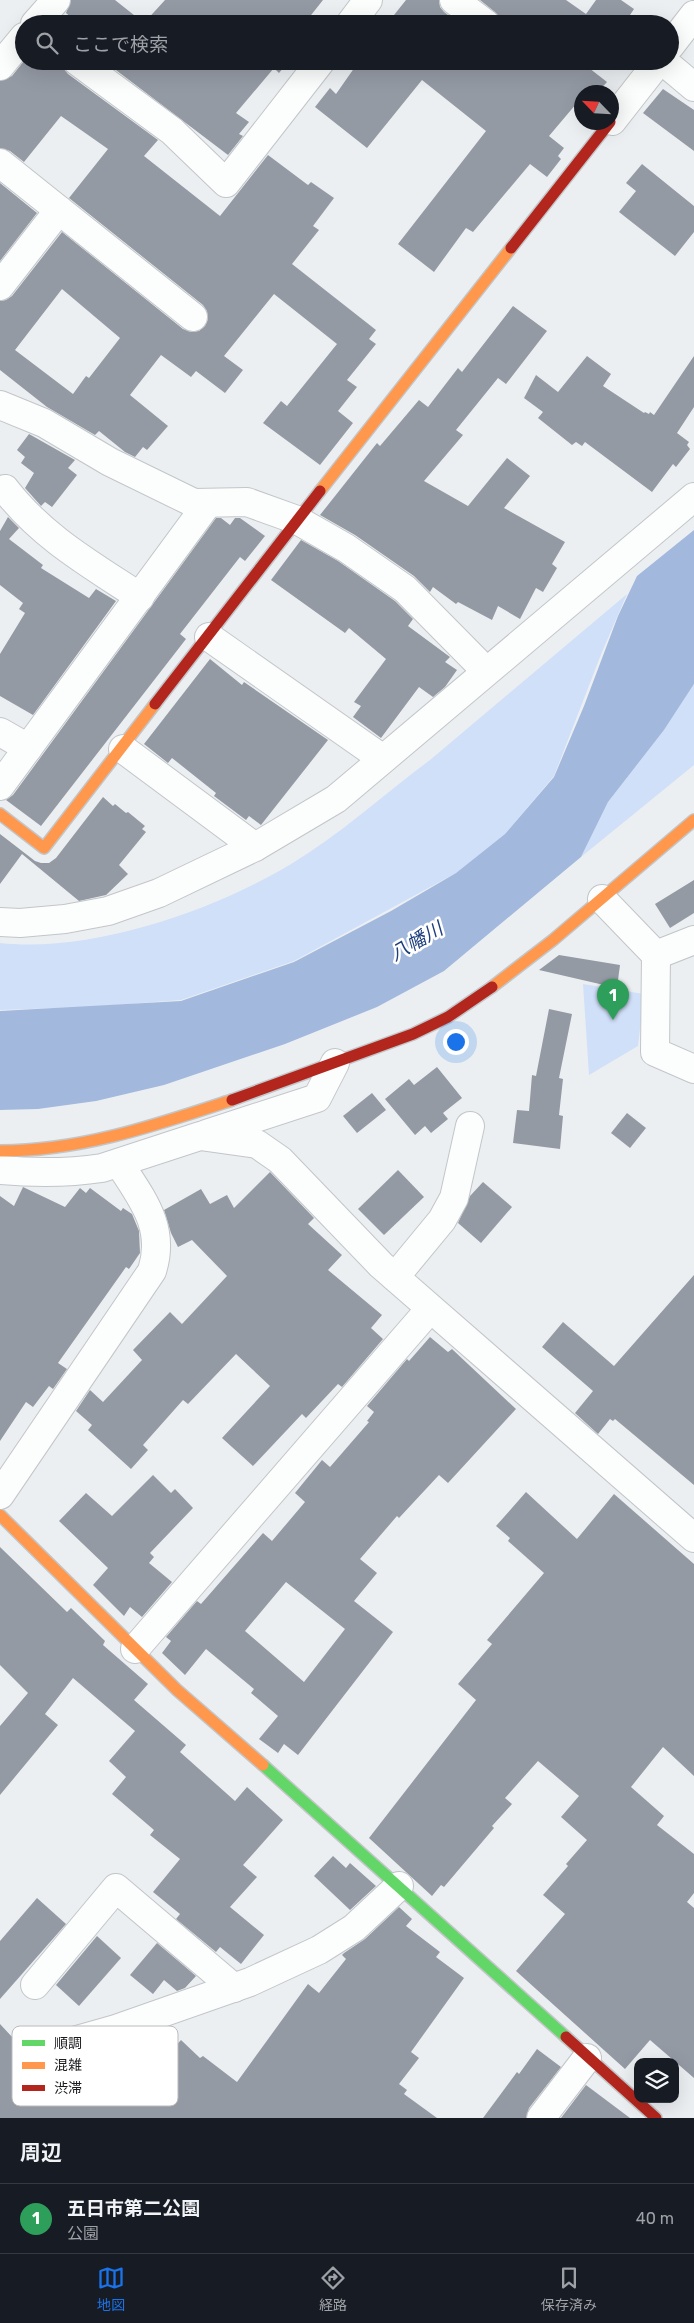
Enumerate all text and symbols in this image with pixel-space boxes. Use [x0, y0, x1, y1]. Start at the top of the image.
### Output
search box [15, 15, 679, 70]
icon: search [33, 29, 61, 57]
text: ここで検索 [73, 33, 168, 56]
north arrow [574, 85, 619, 130]
water label: 八幡川 [386, 916, 448, 966]
pin: 1 [597, 979, 629, 1020]
your location [443, 1029, 469, 1055]
legend [12, 2026, 178, 2106]
text: 順調 [54, 2035, 82, 2052]
text: 混雑 [54, 2057, 82, 2074]
map controls [634, 2058, 679, 2103]
button: layers [634, 2058, 679, 2103]
text: 渋滞 [54, 2080, 82, 2097]
text: 周辺 [20, 2140, 62, 2165]
text: 五日市第二公園 [67, 2197, 200, 2220]
text: 1 [32, 2209, 40, 2228]
text: 40 m [636, 2209, 674, 2228]
text: 公園 [67, 2224, 99, 2243]
tab: 地図 [97, 2264, 125, 2314]
tab: 経路 [319, 2264, 347, 2314]
tab: 保存済み [541, 2264, 597, 2314]

